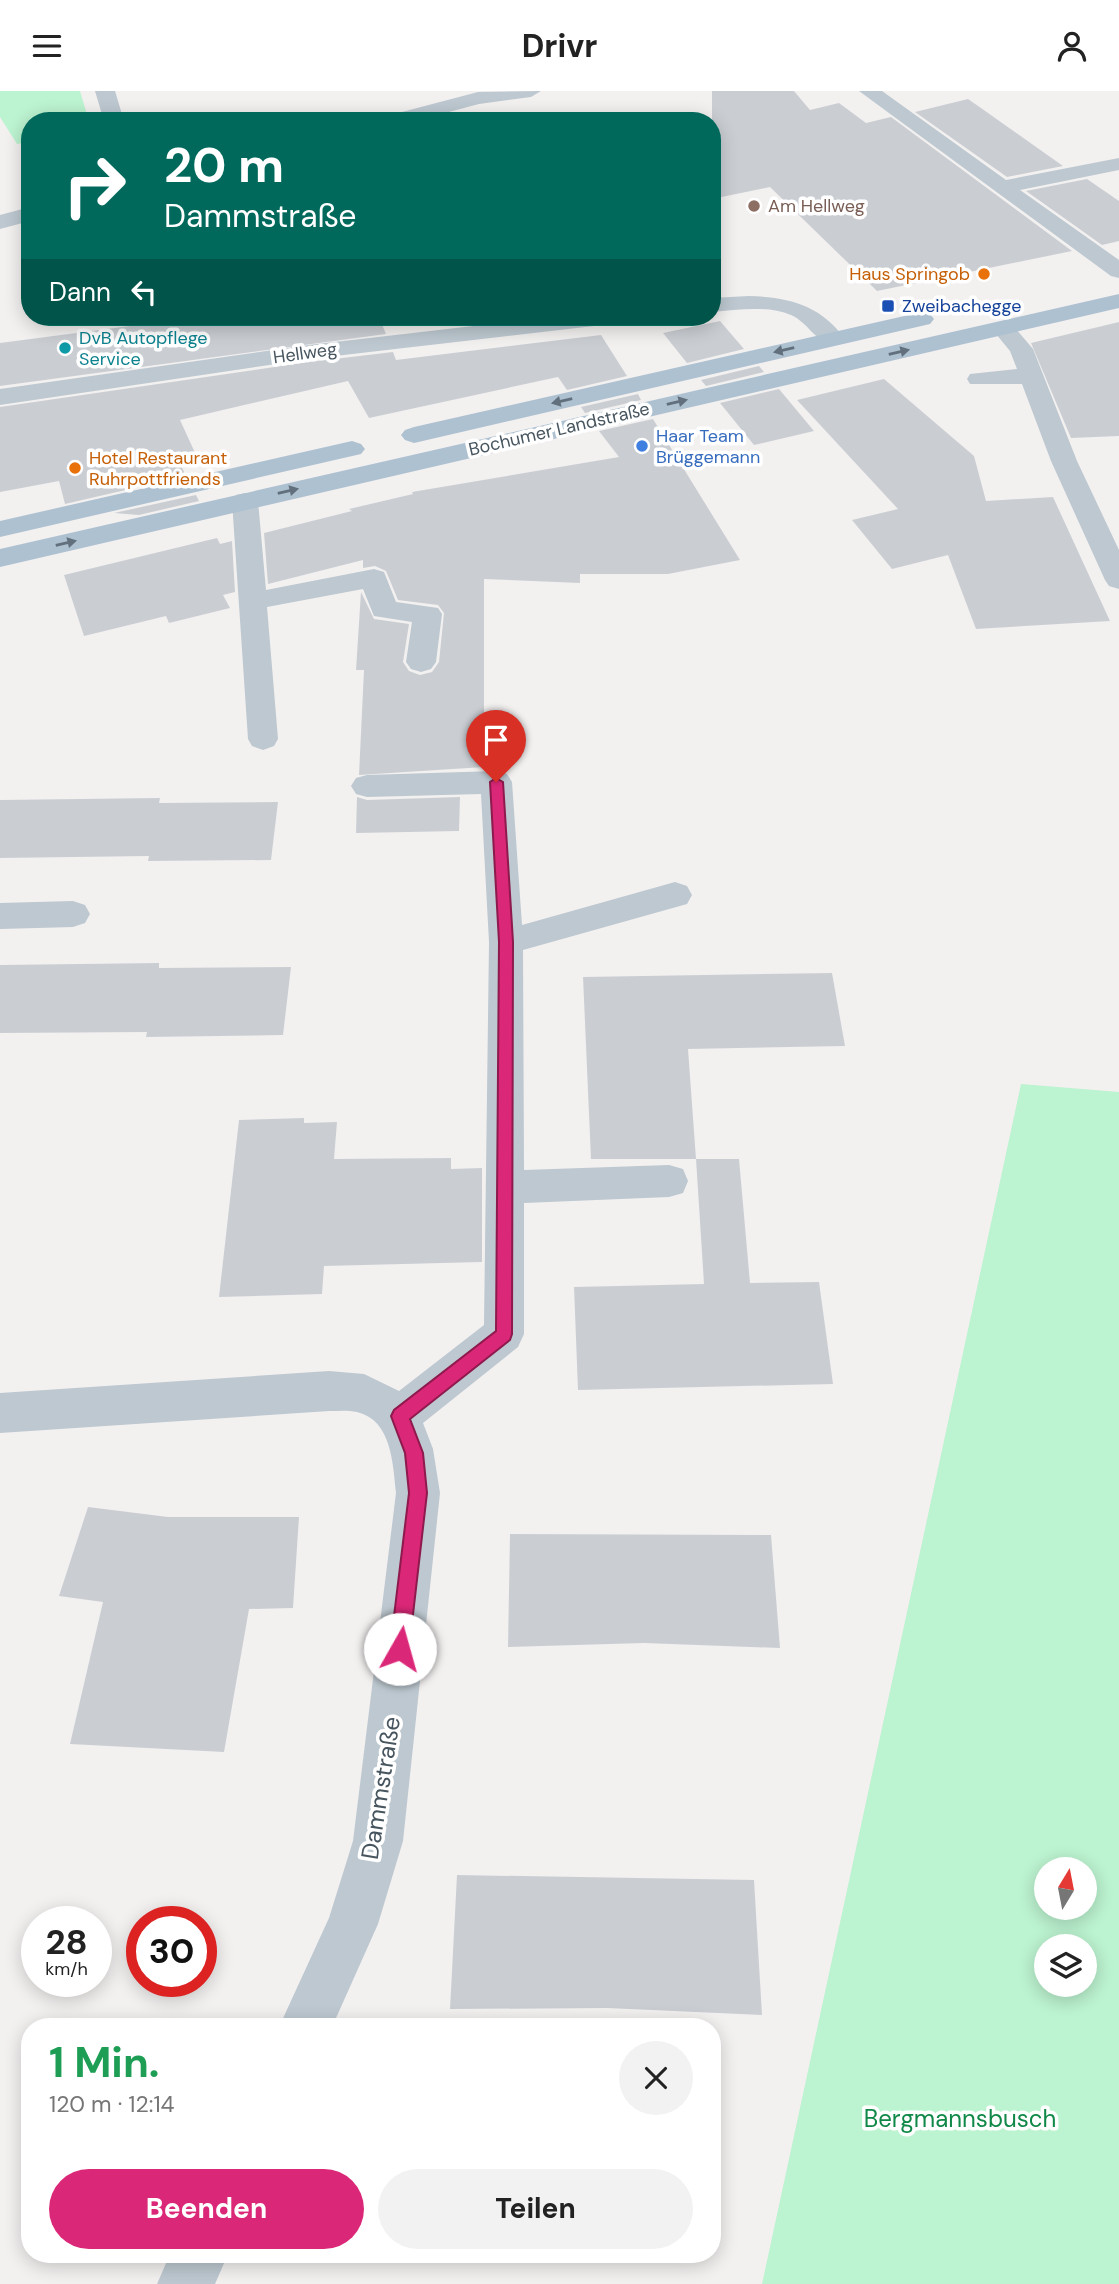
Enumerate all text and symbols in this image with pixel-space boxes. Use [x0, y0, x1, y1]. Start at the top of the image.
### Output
text: Drivr [522, 25, 597, 67]
icon: menu [28, 27, 66, 65]
icon: person [1053, 27, 1091, 65]
text: 20 m [164, 133, 284, 197]
icon: right [49, 140, 140, 231]
place label: Am Hellweg [768, 194, 865, 218]
text: Dammstraße [164, 195, 356, 237]
marker: Am Hellweg [746, 198, 762, 214]
place label: Haus Springob [849, 262, 970, 286]
marker: Haus Springob [976, 266, 992, 282]
icon: left [125, 273, 163, 311]
text: Dann [49, 275, 111, 309]
place label: Zweibachegge [902, 294, 1022, 318]
marker: Zweibachegge [880, 298, 896, 314]
place label: DvB Autopflege Service [79, 326, 208, 371]
street label: Hellweg [272, 337, 338, 369]
marker: DvB Autopflege Service [57, 340, 73, 356]
one-way arrow [773, 345, 795, 356]
one-way arrow [888, 346, 910, 357]
street label: Bochumer Landstraße [466, 396, 652, 462]
one-way arrow [551, 396, 573, 407]
one-way arrow [666, 397, 688, 408]
place label: Haar Team Brüggemann [656, 424, 760, 469]
marker: Haar Team Brüggemann [634, 438, 650, 454]
place label: Hotel Restaurant Ruhrpottfriends [89, 446, 227, 491]
marker: Hotel Restaurant Ruhrpottfriends [67, 460, 83, 476]
one-way arrow [277, 485, 299, 496]
one-way arrow [56, 537, 78, 548]
pin [466, 710, 526, 782]
icon: arrive [477, 721, 515, 759]
position arrow [363, 1612, 437, 1686]
street label: Dammstraße [354, 1714, 407, 1862]
north arrow [1034, 1857, 1097, 1920]
map controls [1034, 1857, 1097, 1997]
speed limit sign: 30 [126, 1906, 217, 1997]
text: 28 [45, 1919, 88, 1965]
button: layers [1034, 1934, 1097, 1997]
text: km/h [45, 1957, 88, 1981]
text: 1 Min. [49, 2035, 159, 2090]
button: close [619, 2041, 693, 2115]
text: 120 m · 12:14 [49, 2089, 175, 2119]
park label: Bergmannsbusch [864, 2103, 1056, 2134]
button: Beenden [49, 2169, 364, 2249]
button: Teilen [378, 2169, 693, 2249]

